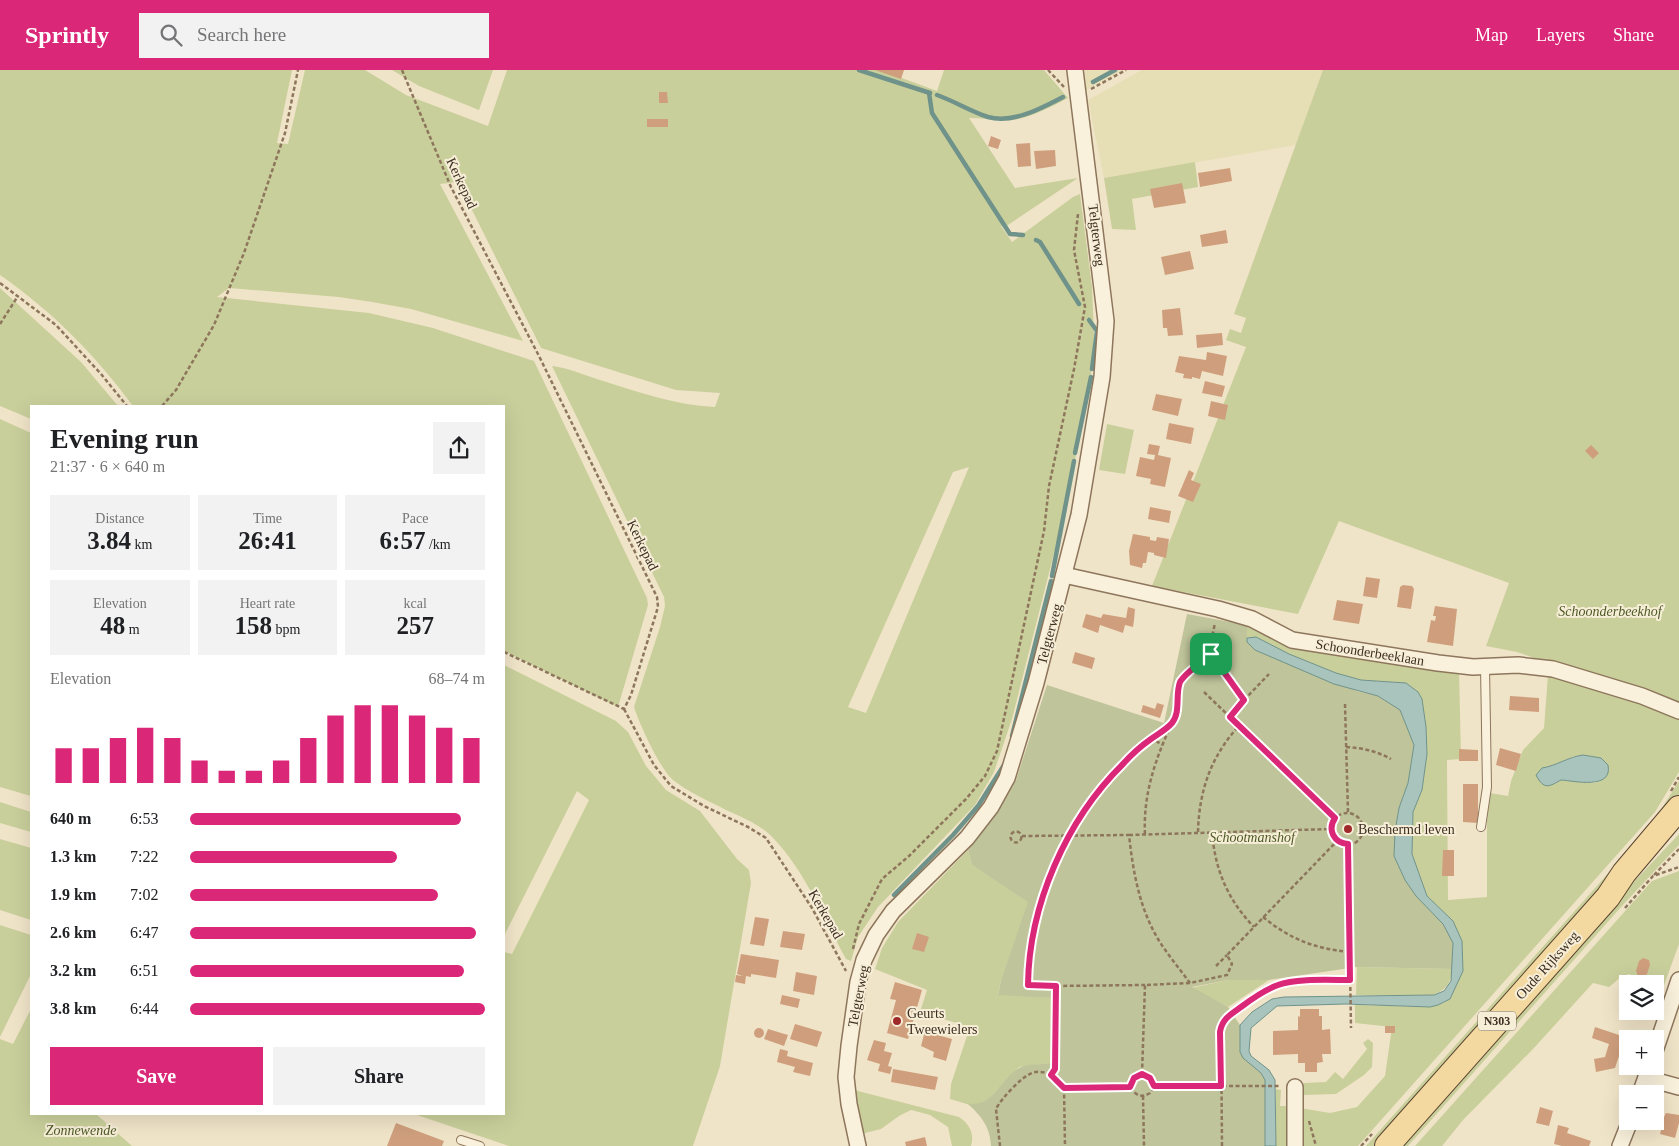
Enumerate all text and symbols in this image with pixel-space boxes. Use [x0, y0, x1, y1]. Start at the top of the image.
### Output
search box [139, 13, 489, 58]
icon: search [157, 21, 185, 49]
text: Sprintly [25, 22, 109, 48]
text: Search here [197, 24, 286, 45]
text: Map [1475, 25, 1508, 45]
text: Layers [1536, 25, 1585, 45]
text: Share [1613, 25, 1654, 45]
street label: Kerkepad [443, 155, 480, 211]
street label: Telgterweg [1085, 203, 1108, 267]
button: share [433, 422, 485, 474]
text: Evening run [50, 423, 199, 454]
text: 21:37 · 6 × 640 m [50, 458, 165, 475]
text: Distance [95, 511, 144, 526]
text: Time [253, 511, 282, 526]
text: Pace [402, 511, 428, 526]
street label: Kerkepad [624, 517, 661, 573]
text: 3.84 [87, 527, 131, 554]
text: 26:41 [238, 527, 297, 554]
text: 6:57 [380, 527, 425, 554]
text: km [131, 537, 152, 552]
text: /km [425, 537, 451, 552]
text: Elevation [93, 596, 147, 611]
text: Heart rate [240, 596, 295, 611]
text: kcal [404, 596, 427, 611]
street label: Telgterweg [1034, 602, 1065, 666]
park label: Schoonderbeekhof [1558, 604, 1664, 619]
text: 48 [100, 612, 125, 639]
text: 158 [235, 612, 272, 639]
text: 257 [396, 612, 434, 639]
text: m [125, 622, 140, 637]
text: bpm [272, 622, 300, 637]
pin [1190, 633, 1232, 675]
street label: Schoonderbeeklaan [1315, 637, 1425, 668]
icon: arrive [1197, 640, 1225, 668]
text: Elevation [50, 670, 111, 687]
text: 68–74 m [429, 670, 485, 687]
text: 640 m [50, 810, 91, 827]
text: 6:53 [130, 810, 158, 827]
place label: Beschermd leven [1358, 822, 1455, 837]
marker: Beschermd leven [1342, 823, 1354, 835]
park label: Schootmanshof [1209, 830, 1297, 845]
text: 1.3 km [50, 848, 96, 865]
text: 7:22 [130, 848, 158, 865]
text: 1.9 km [50, 886, 96, 903]
text: 7:02 [130, 886, 158, 903]
street label: Kerkepad [805, 887, 846, 942]
text: 2.6 km [50, 924, 96, 941]
text: 6:47 [130, 924, 158, 941]
street label: Oude Rijksweg [1513, 928, 1582, 1003]
text: 3.2 km [50, 962, 96, 979]
text: 6:51 [130, 962, 158, 979]
street label: Telgterweg [845, 964, 872, 1028]
map controls [1619, 975, 1664, 1130]
button: layers [1619, 975, 1664, 1020]
text: 3.8 km [50, 1000, 96, 1017]
text: 6:44 [130, 1000, 158, 1017]
place label: Geurts Tweewielers [907, 1006, 978, 1037]
road number: N303 [1478, 1011, 1516, 1030]
marker: Geurts Tweewielers [891, 1015, 903, 1027]
button: + [1619, 1030, 1664, 1075]
button: Save [50, 1047, 263, 1105]
button: Share [273, 1047, 485, 1105]
button: − [1619, 1085, 1664, 1130]
park label: Zonnewende [46, 1123, 116, 1138]

